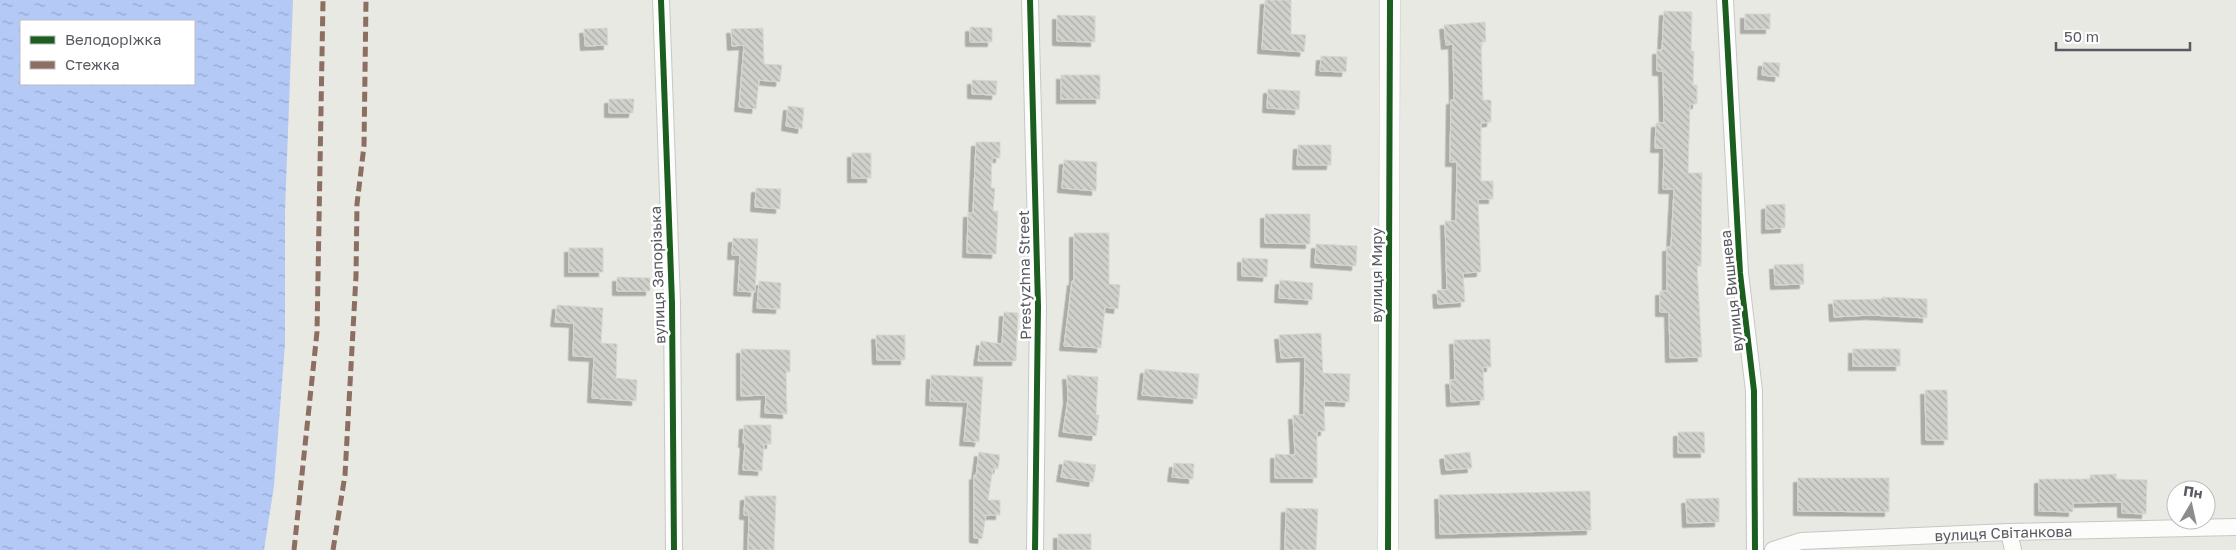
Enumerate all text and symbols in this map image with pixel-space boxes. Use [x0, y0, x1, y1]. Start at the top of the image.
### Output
legend [20, 20, 195, 85]
scale bar [2056, 20, 2190, 52]
text: 50 m [2064, 27, 2099, 45]
text: Велодоріжка [65, 30, 162, 48]
text: Стежка [65, 55, 120, 73]
street label: вулиця Запорізька [646, 206, 668, 344]
street label: Prestyzhna Street [1014, 210, 1034, 340]
street label: вулиця Миру [1367, 227, 1385, 323]
street label: вулиця Вишнева [1716, 229, 1746, 353]
north arrow [2166, 480, 2216, 530]
text: Пн [2182, 482, 2204, 502]
street label: вулиця Світанкова [1934, 522, 2072, 544]

